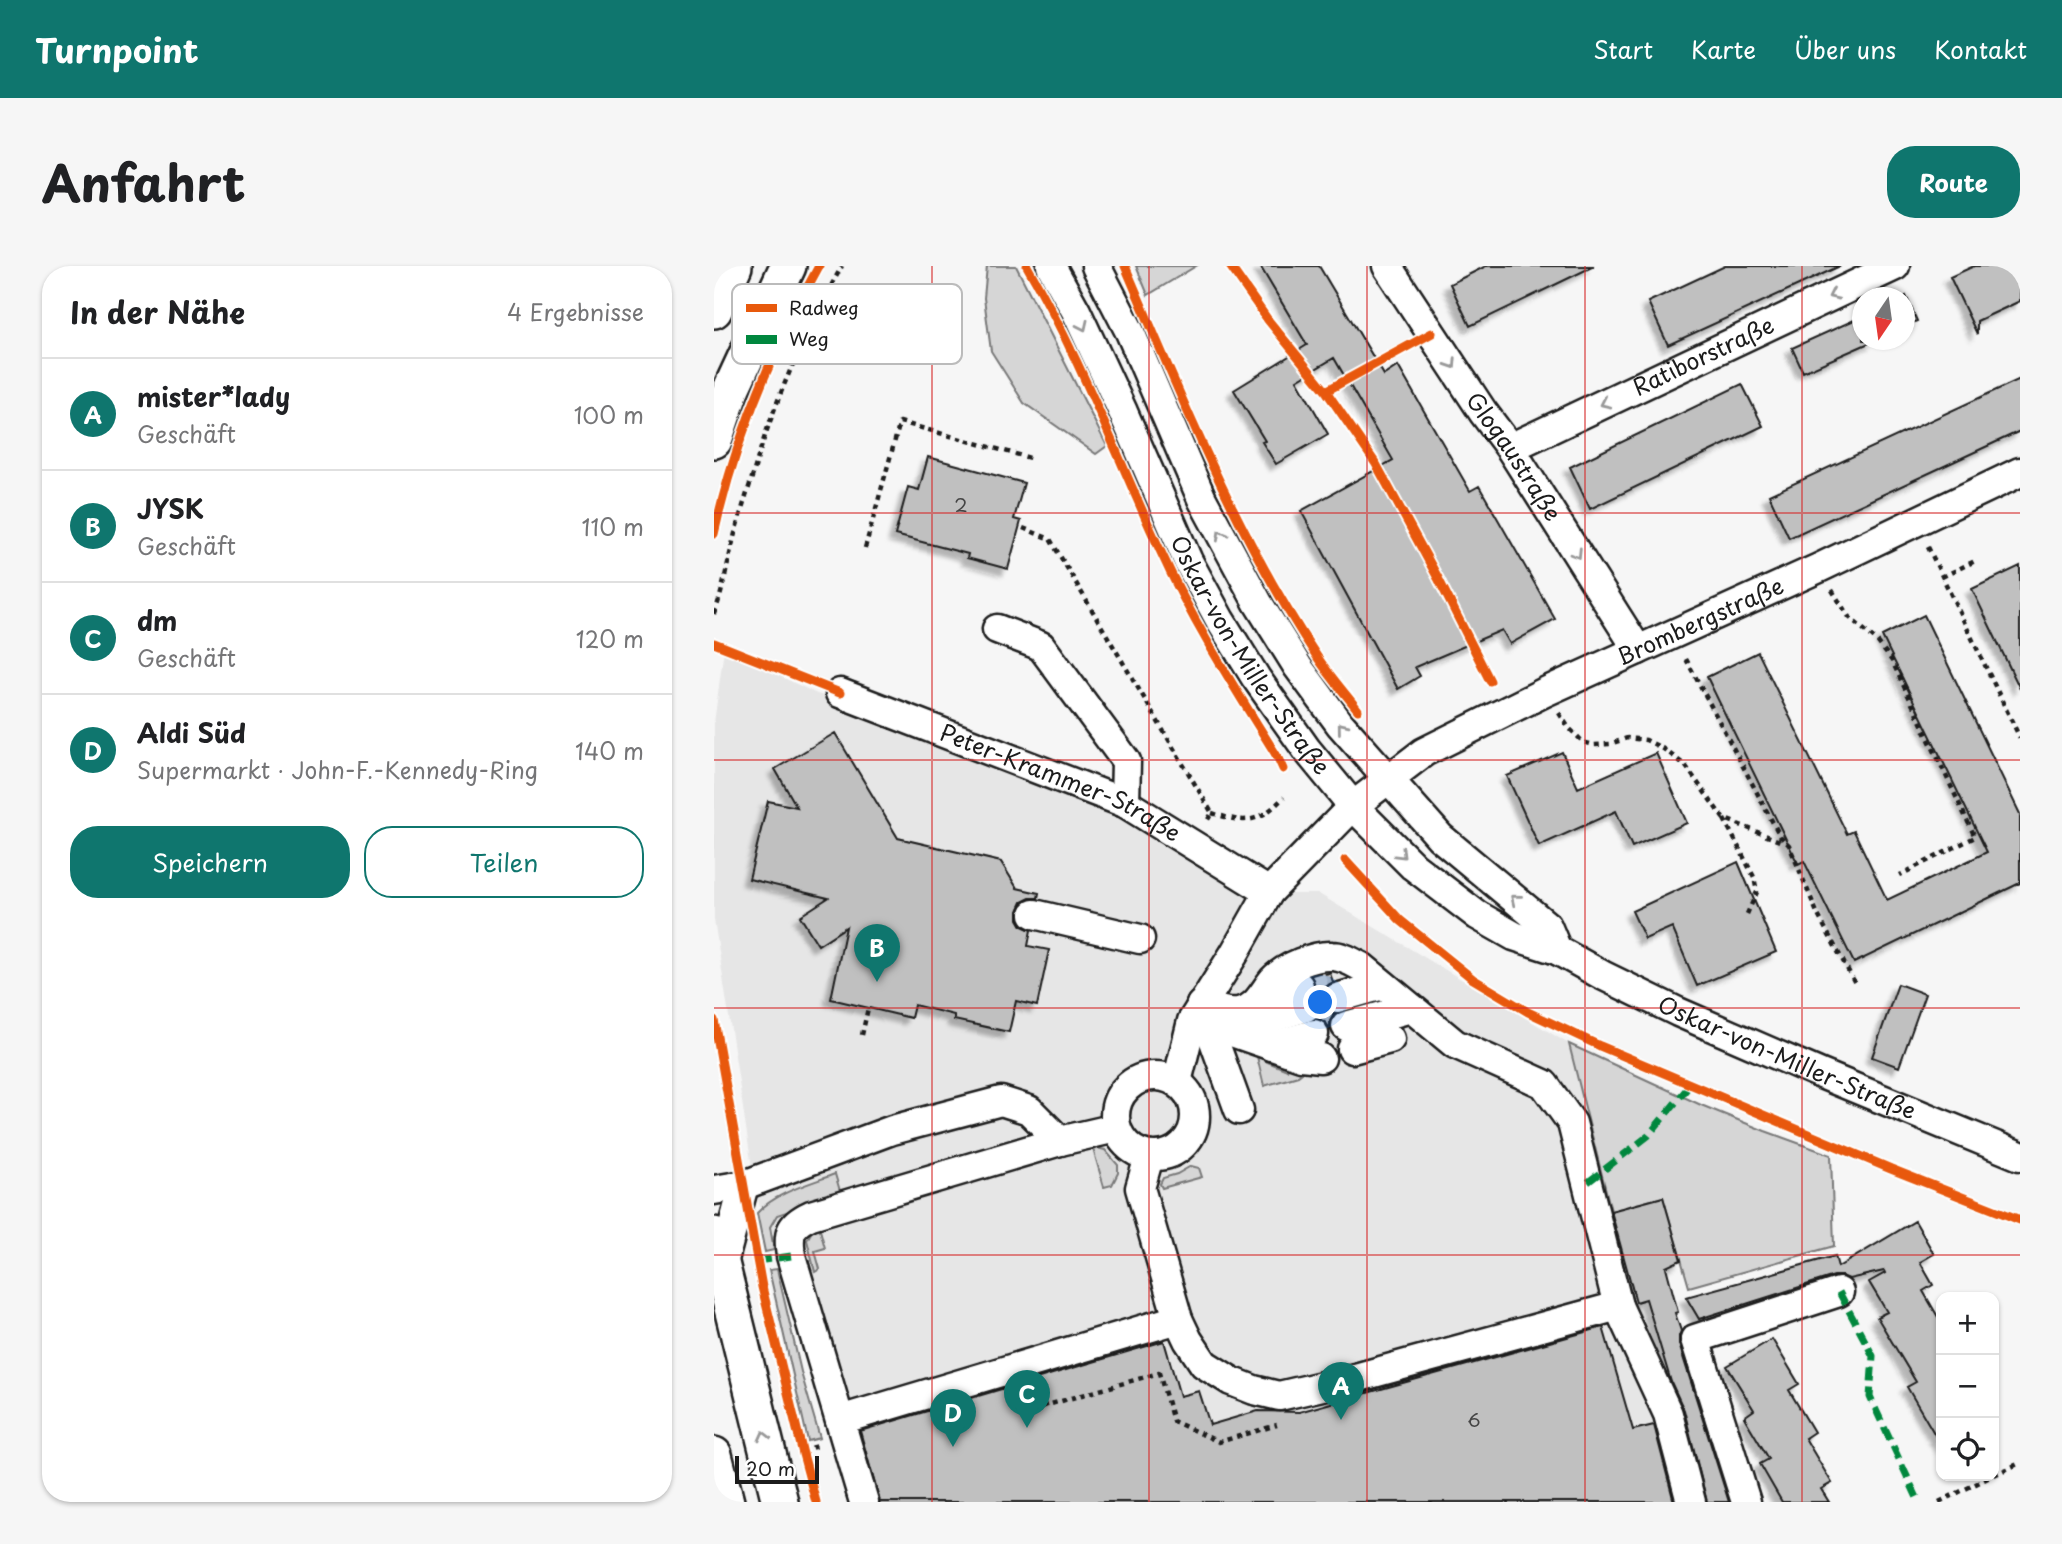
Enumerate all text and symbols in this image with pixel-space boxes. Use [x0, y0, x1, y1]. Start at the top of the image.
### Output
text: Turnpoint [35, 24, 199, 74]
text: Start [1593, 31, 1653, 67]
text: Karte [1691, 31, 1756, 67]
text: Über uns [1794, 31, 1896, 67]
text: Kontakt [1934, 31, 2027, 67]
text: Anfahrt [42, 145, 245, 219]
button: Route [1887, 146, 2020, 218]
legend [732, 284, 962, 364]
one-way arrow [1828, 287, 1840, 301]
north arrow [1852, 287, 1915, 350]
text: In der Nähe [70, 289, 245, 334]
text: Radweg [789, 293, 859, 321]
text: 4 Ergebnisse [507, 294, 644, 329]
street label: Ratiborstraße [1626, 307, 1780, 404]
one-way arrow [1074, 319, 1088, 331]
text: Weg [789, 324, 829, 352]
one-way arrow [1443, 356, 1456, 369]
text: mister*lady [137, 377, 290, 416]
street label: Glogaustraße [1458, 385, 1571, 527]
one-way arrow [1600, 395, 1612, 409]
text: A [84, 397, 102, 432]
text: 100 m [574, 397, 644, 432]
text: Geschäft [137, 416, 236, 451]
text: JYSK [137, 489, 204, 528]
house number: 2 [954, 490, 968, 518]
text: B [85, 509, 101, 544]
text: 110 m [582, 509, 644, 544]
text: Geschäft [137, 528, 236, 563]
street label: Oskar-von-Miller-Straße [1163, 529, 1339, 782]
one-way arrow [1216, 530, 1229, 542]
one-way arrow [1568, 546, 1581, 559]
street label: Brombergstraße [1610, 567, 1789, 673]
text: dm [137, 601, 177, 640]
text: C [84, 621, 102, 656]
text: 120 m [576, 621, 644, 656]
text: Geschäft [137, 640, 236, 675]
text: Aldi Süd [137, 713, 246, 752]
street label: Peter-Krammer-Straße [935, 714, 1188, 849]
one-way arrow [1338, 723, 1351, 735]
text: D [84, 733, 102, 768]
text: 140 m [575, 733, 644, 768]
text: Supermarkt · John-F.-Kennedy-Ring [137, 752, 538, 787]
button: Speichern [70, 826, 350, 898]
button: Teilen [364, 826, 644, 898]
one-way arrow [1393, 846, 1406, 859]
one-way arrow [1511, 895, 1524, 907]
pin: B [854, 924, 900, 982]
your location [1303, 985, 1337, 1019]
street label: Oskar-von-Miller-Straße [1652, 986, 1922, 1127]
map controls [1936, 1292, 1999, 1481]
button: + [1936, 1292, 1999, 1355]
button: − [1936, 1355, 1999, 1418]
pin: A [1318, 1362, 1364, 1420]
pin: C [1004, 1370, 1050, 1428]
pin: D [930, 1389, 976, 1447]
house number: 6 [1467, 1405, 1481, 1433]
button: locate [1936, 1418, 1999, 1481]
one-way arrow [758, 1430, 772, 1442]
scale bar [735, 1453, 819, 1485]
text: 20 m [746, 1454, 795, 1482]

